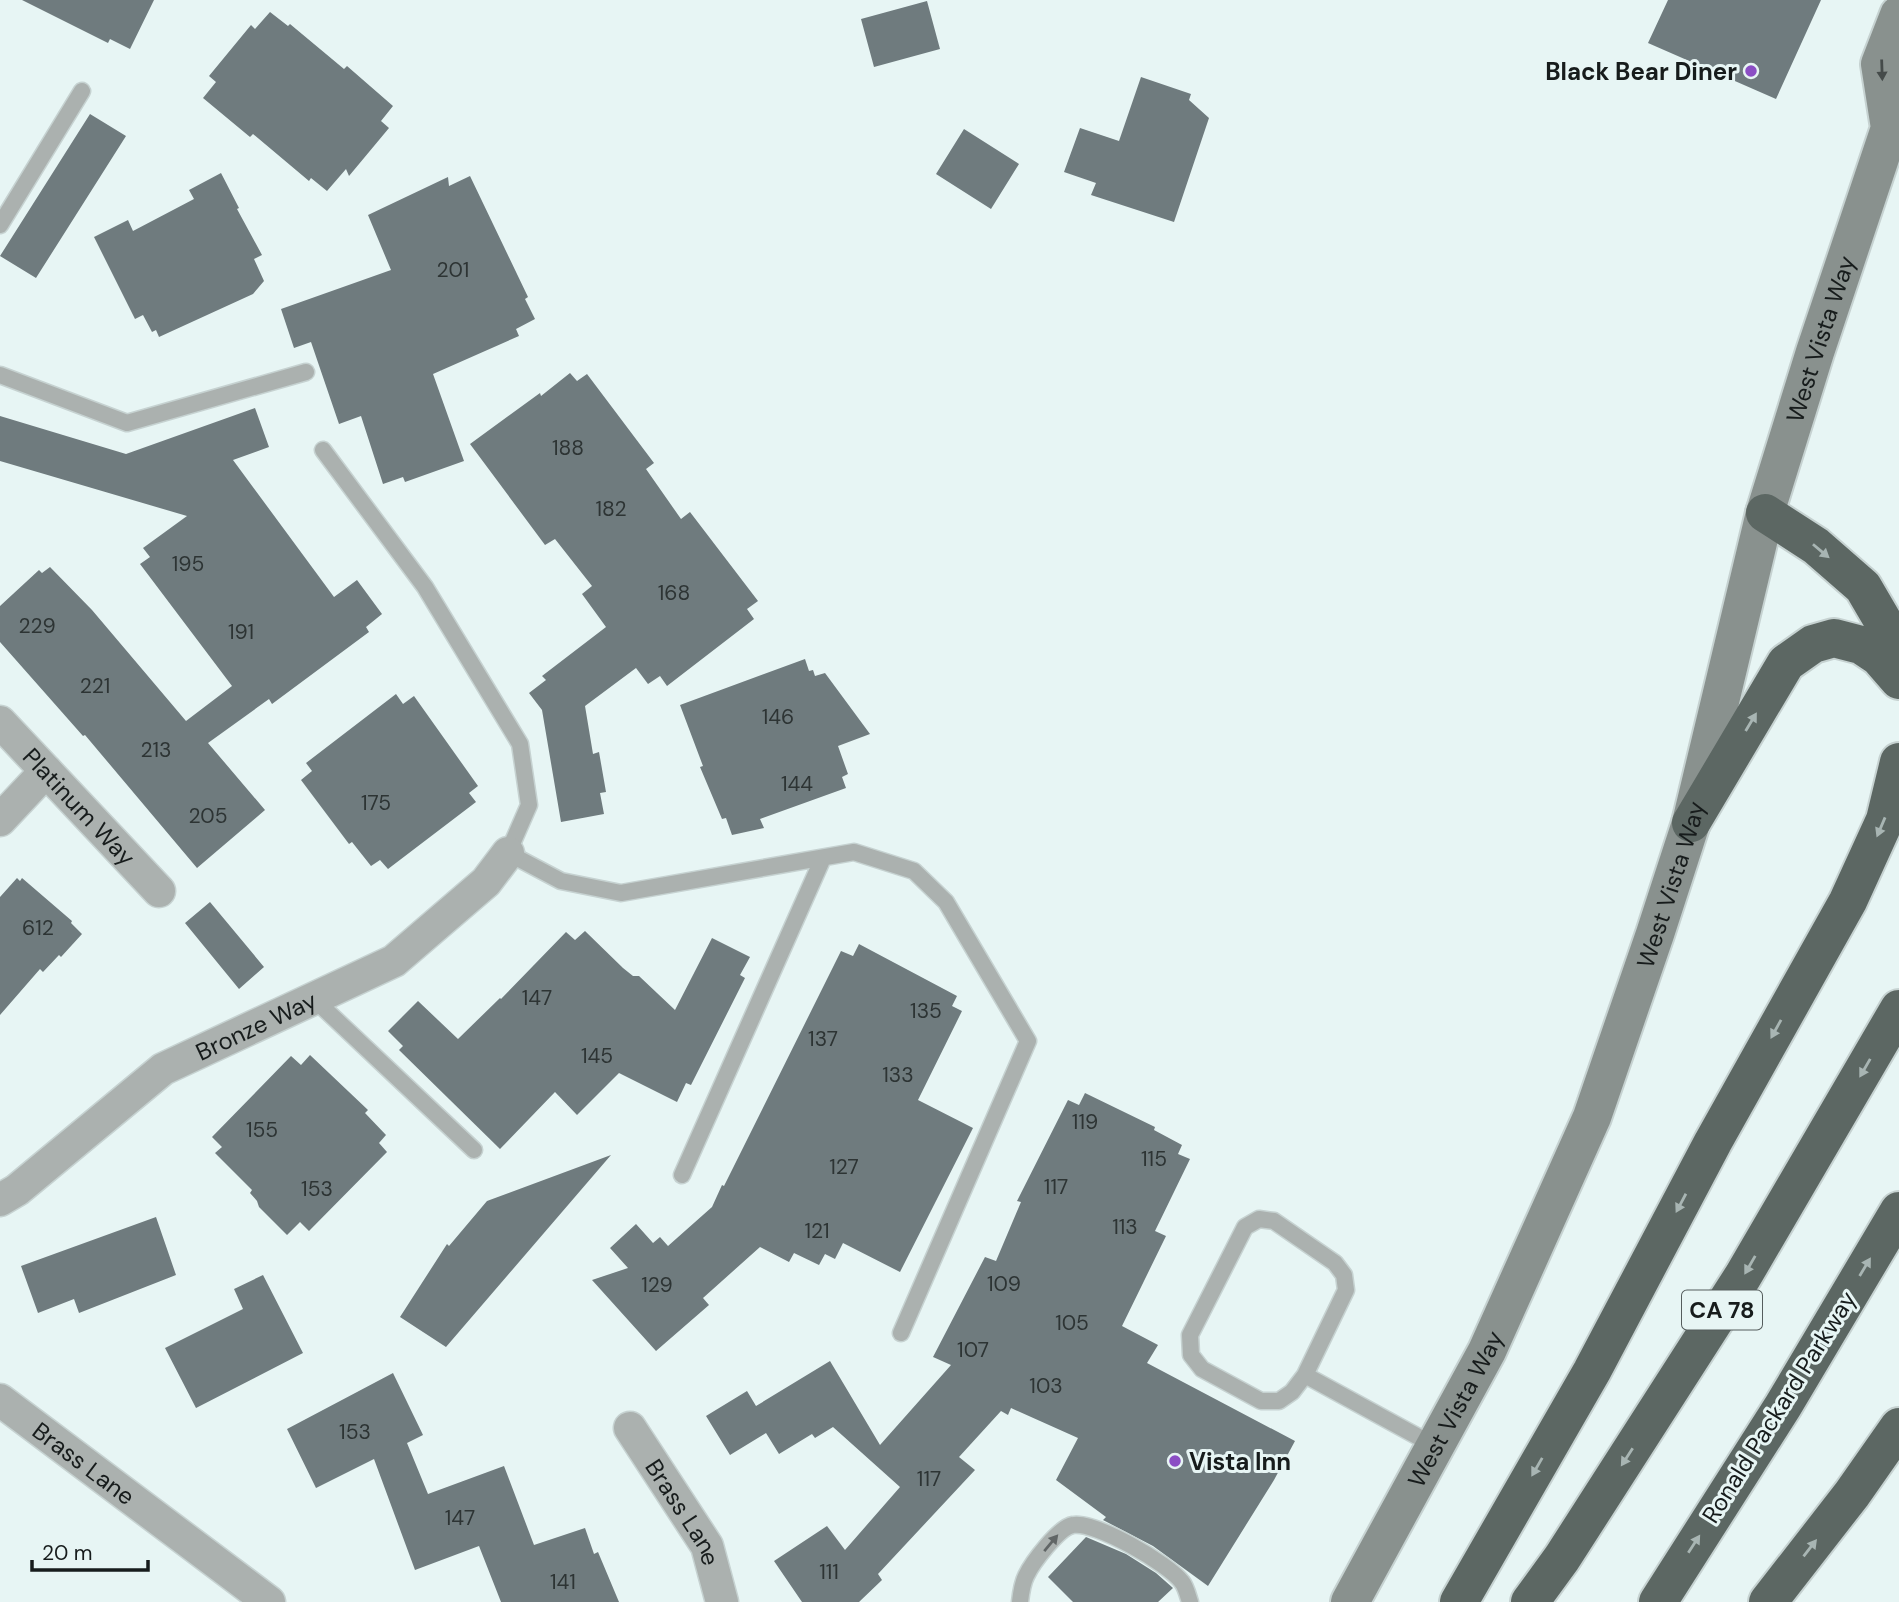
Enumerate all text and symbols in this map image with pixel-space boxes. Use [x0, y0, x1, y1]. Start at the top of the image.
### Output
place label: Black Bear Diner [1545, 56, 1737, 87]
one-way arrow [1877, 59, 1888, 81]
marker: Black Bear Diner [1743, 63, 1759, 79]
street label: West Vista Way [1779, 252, 1862, 426]
house number: 201 [437, 256, 469, 284]
house number: 188 [552, 434, 584, 462]
house number: 182 [595, 495, 627, 523]
one-way arrow [1813, 543, 1830, 558]
house number: 195 [172, 550, 204, 578]
house number: 168 [658, 579, 690, 607]
house number: 229 [18, 612, 56, 640]
house number: 191 [228, 618, 254, 646]
house number: 221 [80, 672, 110, 700]
house number: 146 [762, 703, 794, 731]
one-way arrow [1745, 713, 1757, 732]
house number: 213 [140, 736, 172, 764]
street label: Platinum Way [17, 741, 142, 872]
house number: 144 [781, 770, 813, 798]
house number: 175 [361, 789, 391, 817]
street label: West Vista Way [1629, 798, 1711, 972]
house number: 205 [188, 802, 228, 830]
one-way arrow [1875, 817, 1886, 838]
house number: 612 [22, 914, 54, 942]
street label: Bronze Way [191, 984, 321, 1067]
house number: 147 [522, 984, 552, 1012]
house number: 135 [910, 997, 942, 1025]
one-way arrow [1770, 1019, 1782, 1039]
house number: 137 [808, 1025, 838, 1053]
house number: 145 [581, 1042, 613, 1070]
one-way arrow [1858, 1059, 1871, 1078]
house number: 133 [882, 1061, 914, 1089]
house number: 119 [1072, 1108, 1098, 1136]
house number: 155 [246, 1116, 278, 1144]
house number: 115 [1141, 1145, 1167, 1173]
house number: 127 [829, 1153, 859, 1181]
house number: 117 [1044, 1173, 1068, 1201]
house number: 153 [301, 1175, 333, 1203]
one-way arrow [1675, 1193, 1687, 1213]
house number: 113 [1112, 1213, 1138, 1241]
house number: 121 [804, 1217, 830, 1245]
one-way arrow [1744, 1255, 1756, 1274]
one-way arrow [1859, 1258, 1871, 1277]
house number: 109 [987, 1270, 1021, 1298]
house number: 129 [641, 1271, 673, 1299]
street label: Ronald Packard Parkway [1695, 1285, 1863, 1529]
road number: CA 78 [1682, 1290, 1762, 1330]
house number: 105 [1055, 1309, 1089, 1337]
street label: West Vista Way [1400, 1326, 1510, 1492]
house number: 107 [957, 1336, 989, 1364]
house number: 103 [1029, 1372, 1063, 1400]
street label: Brass Lane [27, 1415, 141, 1512]
house number: 153 [339, 1418, 371, 1446]
place label: Vista Inn [1189, 1446, 1291, 1477]
one-way arrow [1621, 1447, 1634, 1466]
street label: Brass Lane [639, 1453, 727, 1569]
marker: Vista Inn [1167, 1453, 1183, 1469]
one-way arrow [1531, 1457, 1543, 1477]
house number: 117 [917, 1465, 941, 1493]
house number: 147 [445, 1504, 475, 1532]
scale bar [32, 1528, 147, 1572]
one-way arrow [1043, 1534, 1058, 1552]
one-way arrow [1688, 1535, 1701, 1554]
text: 20 m [42, 1539, 93, 1567]
one-way arrow [1802, 1540, 1817, 1558]
house number: 111 [819, 1558, 839, 1586]
house number: 141 [550, 1568, 576, 1596]

